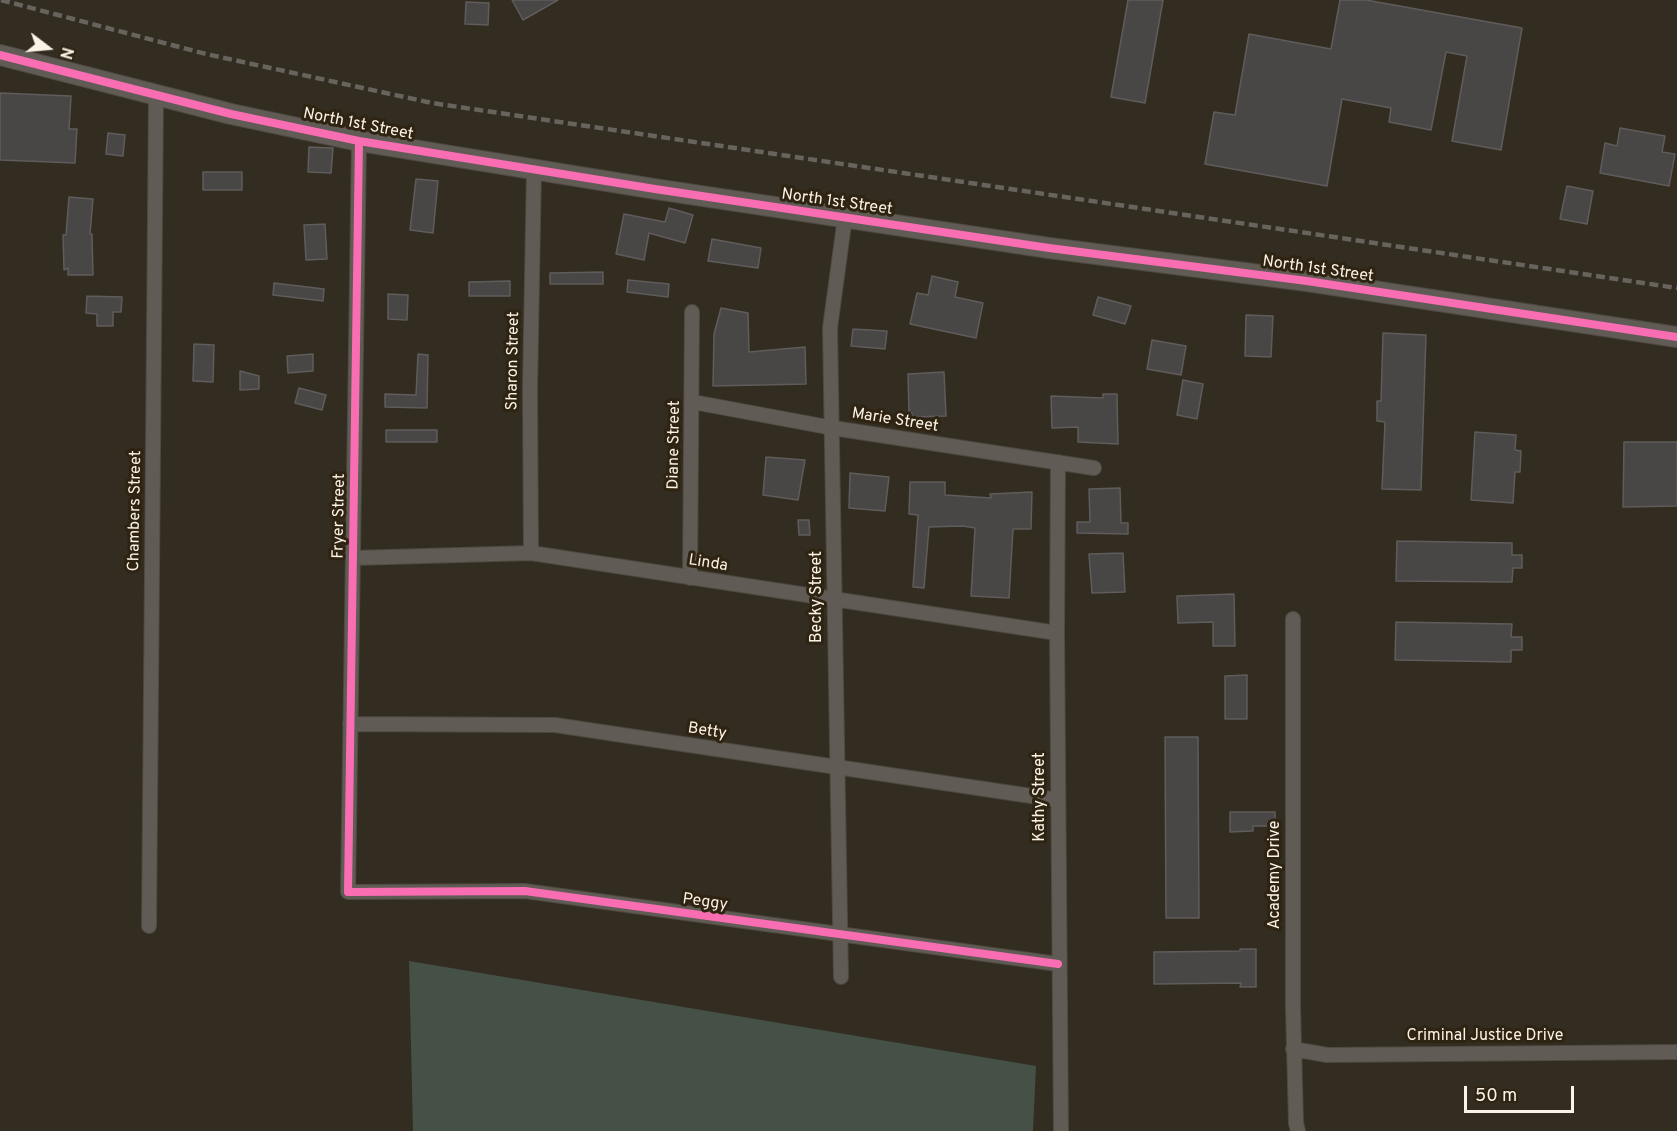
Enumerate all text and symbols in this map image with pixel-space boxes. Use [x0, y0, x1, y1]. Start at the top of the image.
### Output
north arrow [18, 18, 78, 78]
text: N [54, 45, 77, 61]
street label: North 1st Street [301, 105, 415, 145]
street label: North 1st Street [780, 186, 894, 220]
street label: North 1st Street [1261, 253, 1375, 287]
street label: Sharon Street [504, 311, 524, 411]
street label: Diane Street [665, 400, 685, 490]
street label: Marie Street [850, 405, 940, 437]
street label: Chambers Street [125, 450, 147, 572]
street label: Fryer Street [330, 473, 350, 559]
street label: Linda [687, 551, 729, 577]
street label: Becky Street [808, 551, 828, 643]
street label: Betty [686, 719, 728, 745]
street label: Kathy Street [1031, 752, 1051, 842]
street label: Academy Drive [1266, 821, 1286, 929]
street label: Peggy [681, 890, 729, 916]
street label: Criminal Justice Drive [1407, 1027, 1563, 1047]
scale bar [1467, 1074, 1576, 1112]
text: 50 m [1475, 1085, 1517, 1108]

